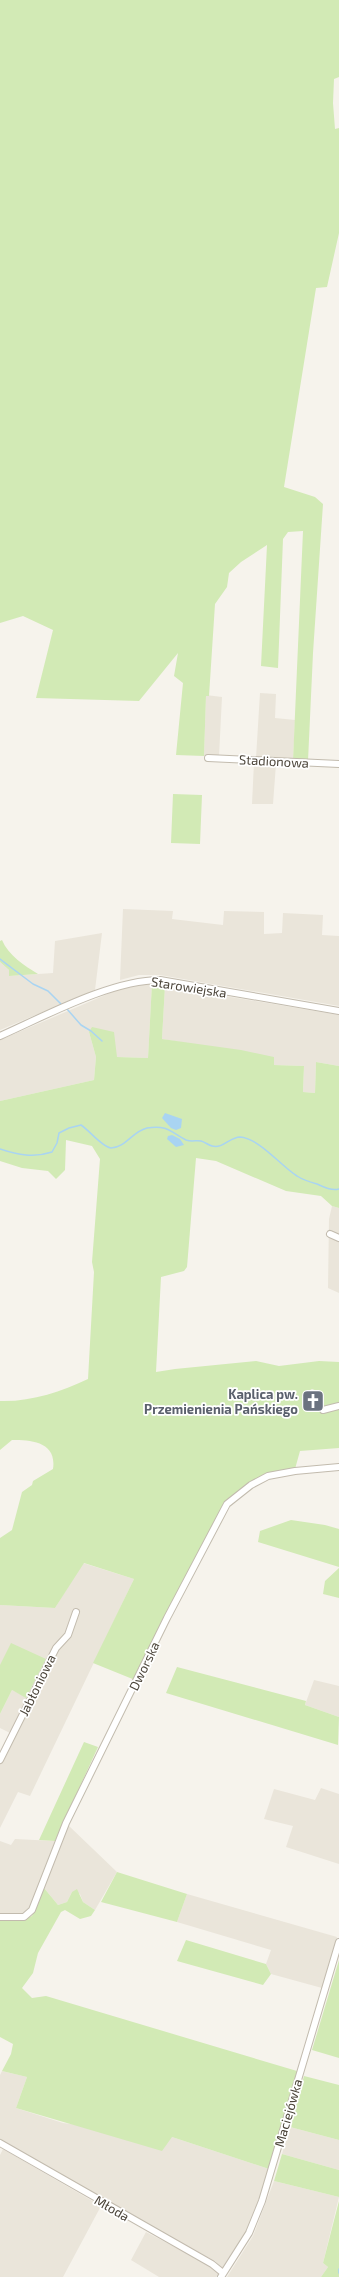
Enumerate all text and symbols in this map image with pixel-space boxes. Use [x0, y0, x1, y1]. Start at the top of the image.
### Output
street label: Stadionowa [239, 751, 309, 771]
street label: Starowiejska [150, 973, 228, 1001]
place label: Kaplica pw. Przemienienia Pańskiego [144, 1386, 298, 1417]
church icon: Kaplica pw. Przemienienia Pańskiego [300, 1388, 326, 1414]
street label: Dworska [125, 1639, 163, 1693]
street label: Jabłoniowa [15, 1652, 59, 1718]
street label: Maciejówka [271, 2077, 305, 2149]
street label: Młoda [92, 2192, 132, 2224]

